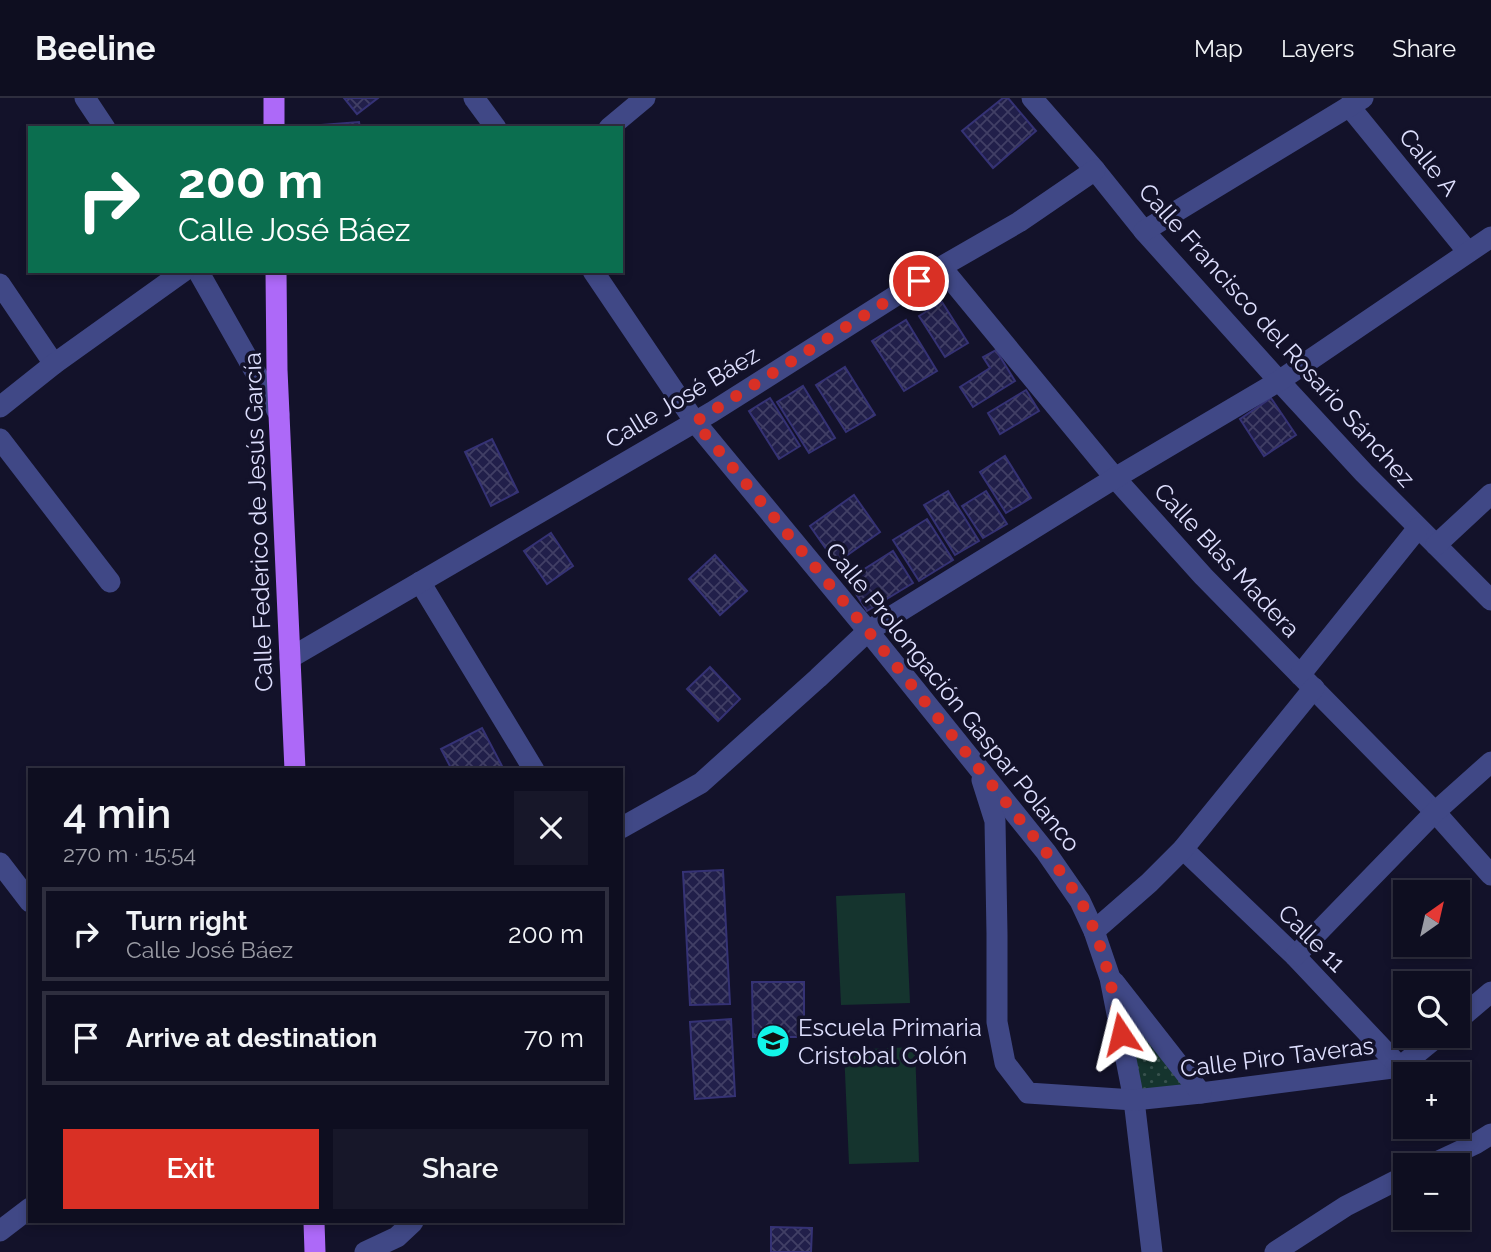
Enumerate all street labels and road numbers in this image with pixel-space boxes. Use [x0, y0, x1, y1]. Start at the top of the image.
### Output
street label: Calle A [1393, 122, 1465, 202]
street label: Calle Francisco del Rosario Sánchez [1133, 177, 1421, 493]
street label: Calle José Báez [600, 340, 764, 454]
street label: Calle Federico de Jesús García [238, 352, 278, 692]
street label: Calle Blas Madera [1148, 477, 1306, 643]
street label: Calle Prolongación Gaspar Polanco [819, 537, 1087, 857]
street label: Calle 11 [1272, 898, 1352, 978]
street label: Calle Piro Taveras [1178, 1031, 1376, 1083]

